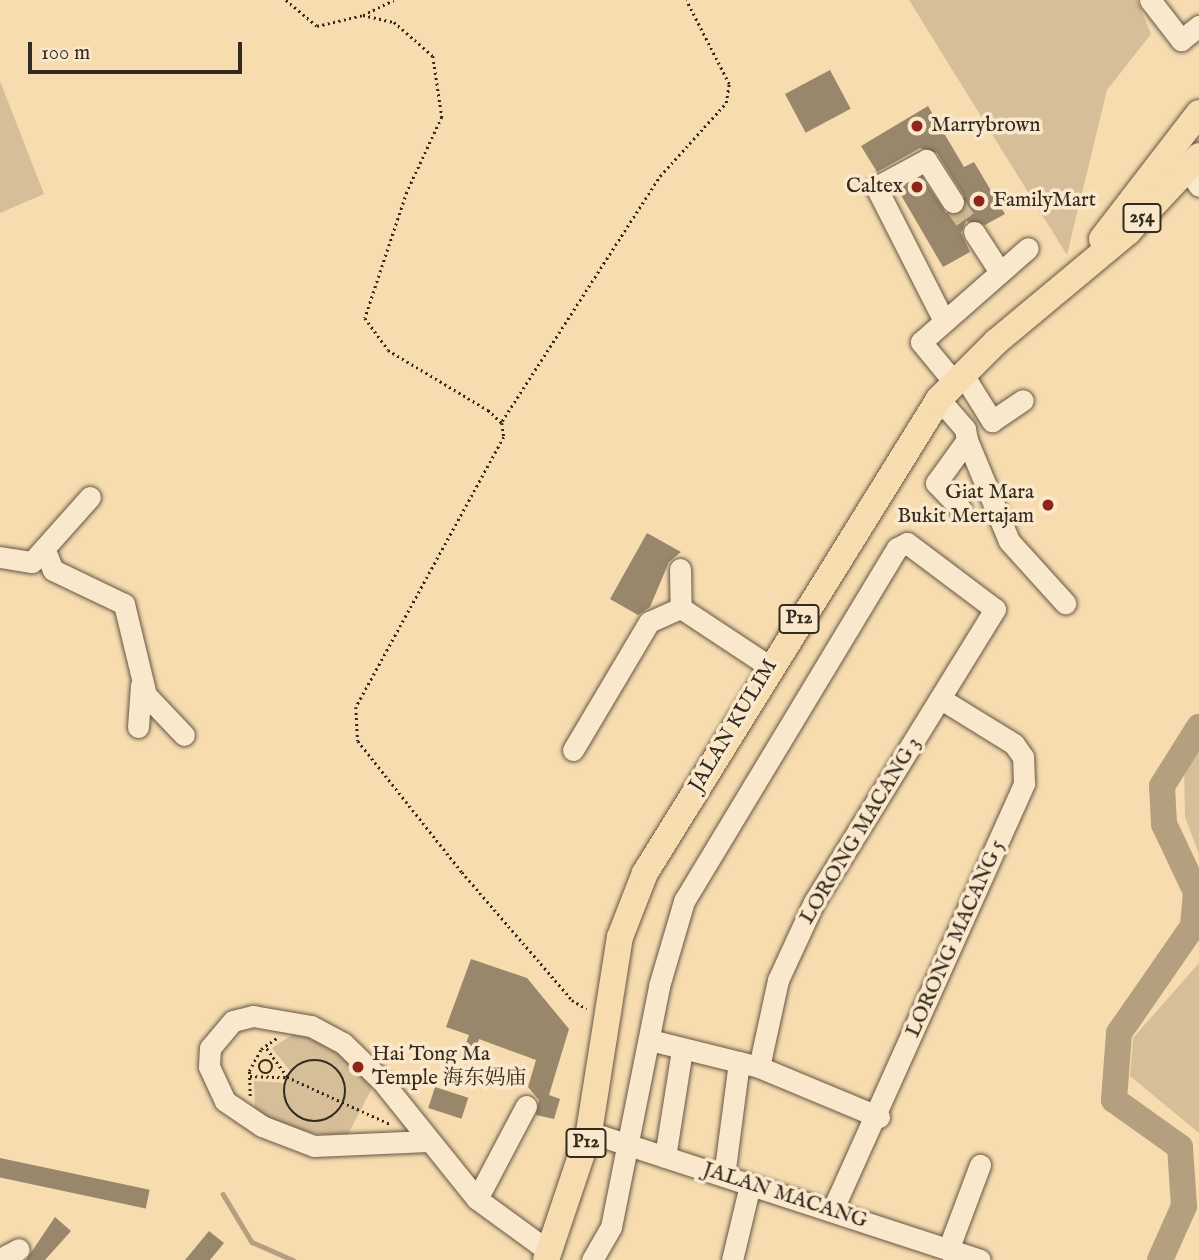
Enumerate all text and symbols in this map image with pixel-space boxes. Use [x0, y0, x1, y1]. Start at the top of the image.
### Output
scale bar [32, 28, 245, 72]
text: 100 m [41, 40, 90, 67]
place label: Marrybrown [931, 113, 1041, 139]
marker: Marrybrown [909, 118, 925, 134]
place label: Caltex [846, 174, 903, 200]
marker: Caltex [909, 179, 925, 195]
place label: FamilyMart [993, 188, 1096, 214]
marker: FamilyMart [971, 193, 987, 209]
road number: 254 [1121, 202, 1163, 233]
place label: Giat Mara Bukit Mertajam [897, 480, 1034, 530]
marker: Giat Mara Bukit Mertajam [1040, 497, 1056, 513]
road number: P12 [778, 604, 820, 634]
street label: JALAN KULIM [684, 655, 784, 797]
street label: LORONG MACANG 3 [795, 733, 927, 929]
street label: LORONG MACANG 5 [901, 836, 1011, 1042]
place label: Hai Tong Ma Temple 海东妈庙 [372, 1042, 526, 1092]
marker: Hai Tong Ma Temple 海东妈庙 [350, 1059, 366, 1075]
road number: P12 [565, 1128, 607, 1158]
street label: JALAN MACANG [700, 1158, 870, 1234]

